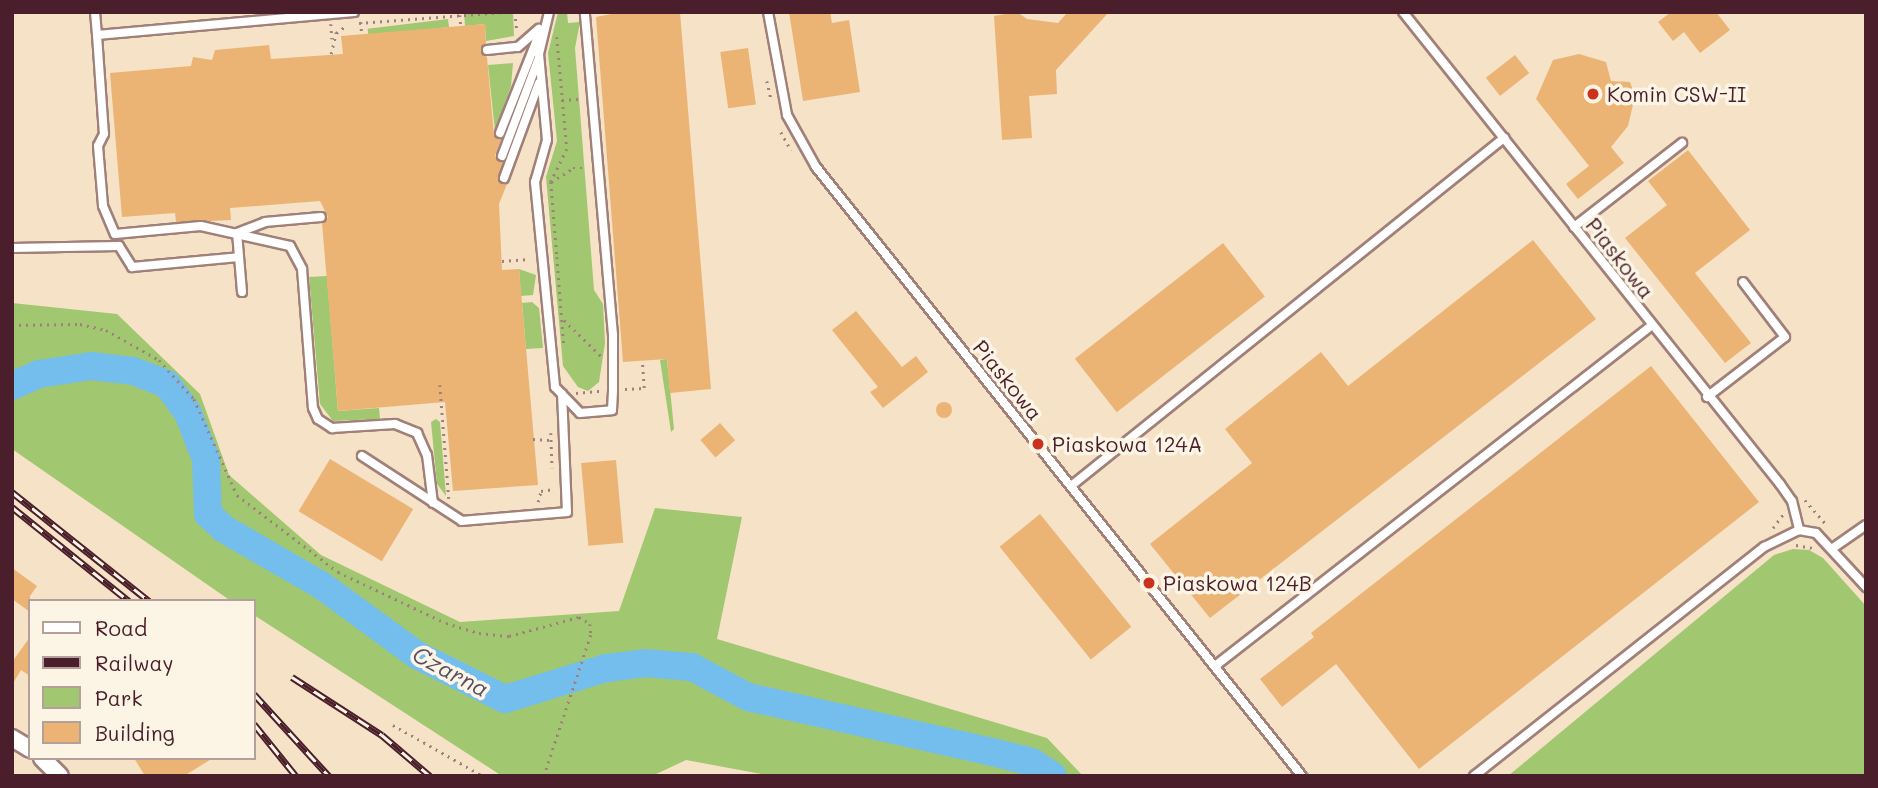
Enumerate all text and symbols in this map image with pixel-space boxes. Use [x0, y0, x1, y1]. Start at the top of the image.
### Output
place label: Komin CSW-II [1607, 81, 1746, 107]
marker: Komin CSW-II [1585, 86, 1601, 102]
street label: Piaskowa [1581, 213, 1659, 303]
street label: Piaskowa [968, 335, 1048, 425]
place label: Piaskowa 124A [1052, 431, 1202, 457]
marker: Piaskowa 124A [1030, 436, 1046, 452]
place label: Piaskowa 124B [1163, 570, 1312, 596]
marker: Piaskowa 124B [1141, 575, 1157, 591]
legend [28, 599, 256, 760]
text: Road [95, 614, 147, 641]
water label: Czarna [408, 640, 494, 702]
text: Railway [95, 649, 174, 676]
text: Park [95, 684, 143, 711]
text: Building [95, 719, 175, 746]

